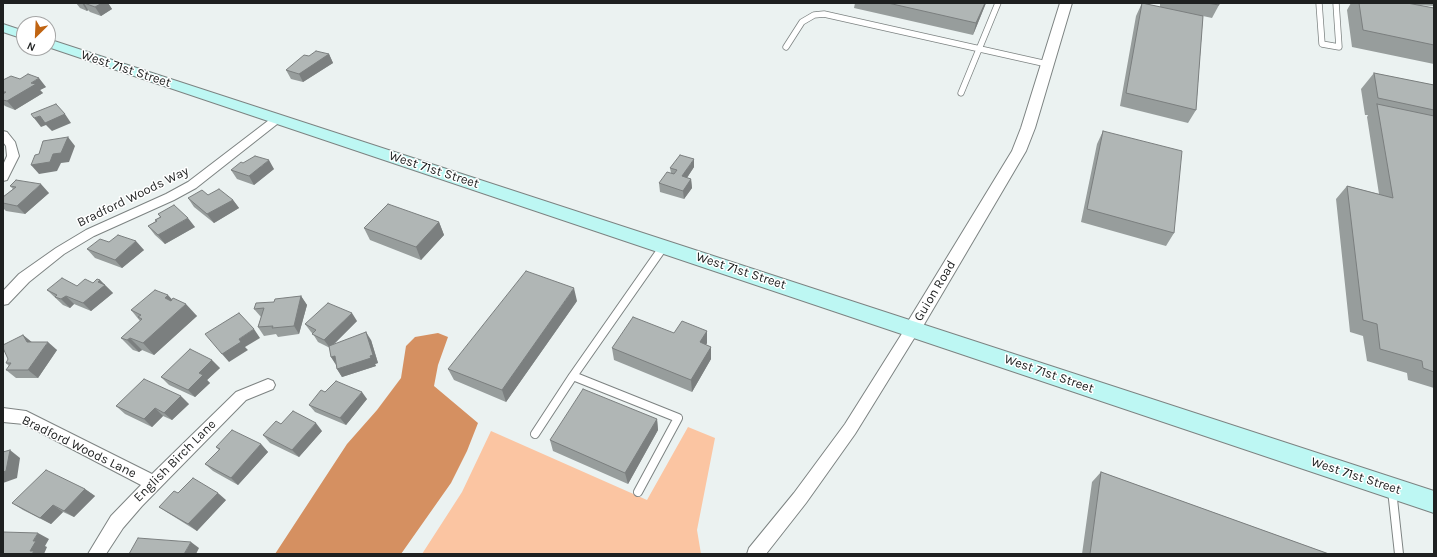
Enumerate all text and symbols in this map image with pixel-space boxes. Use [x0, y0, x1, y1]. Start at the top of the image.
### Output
north arrow [16, 16, 56, 56]
text: N [25, 39, 38, 54]
street label: West 71st Street [79, 47, 173, 91]
street label: West 71st Street [387, 148, 481, 192]
street label: Bradford Woods Way [75, 163, 191, 231]
street label: West 71st Street [694, 249, 788, 293]
street label: Guion Road [911, 258, 959, 324]
street label: West 71st Street [1002, 351, 1096, 397]
street label: Bradford Woods Lane [19, 412, 139, 482]
street label: English Birch Lane [131, 417, 219, 505]
street label: West 71st Street [1309, 454, 1403, 498]

